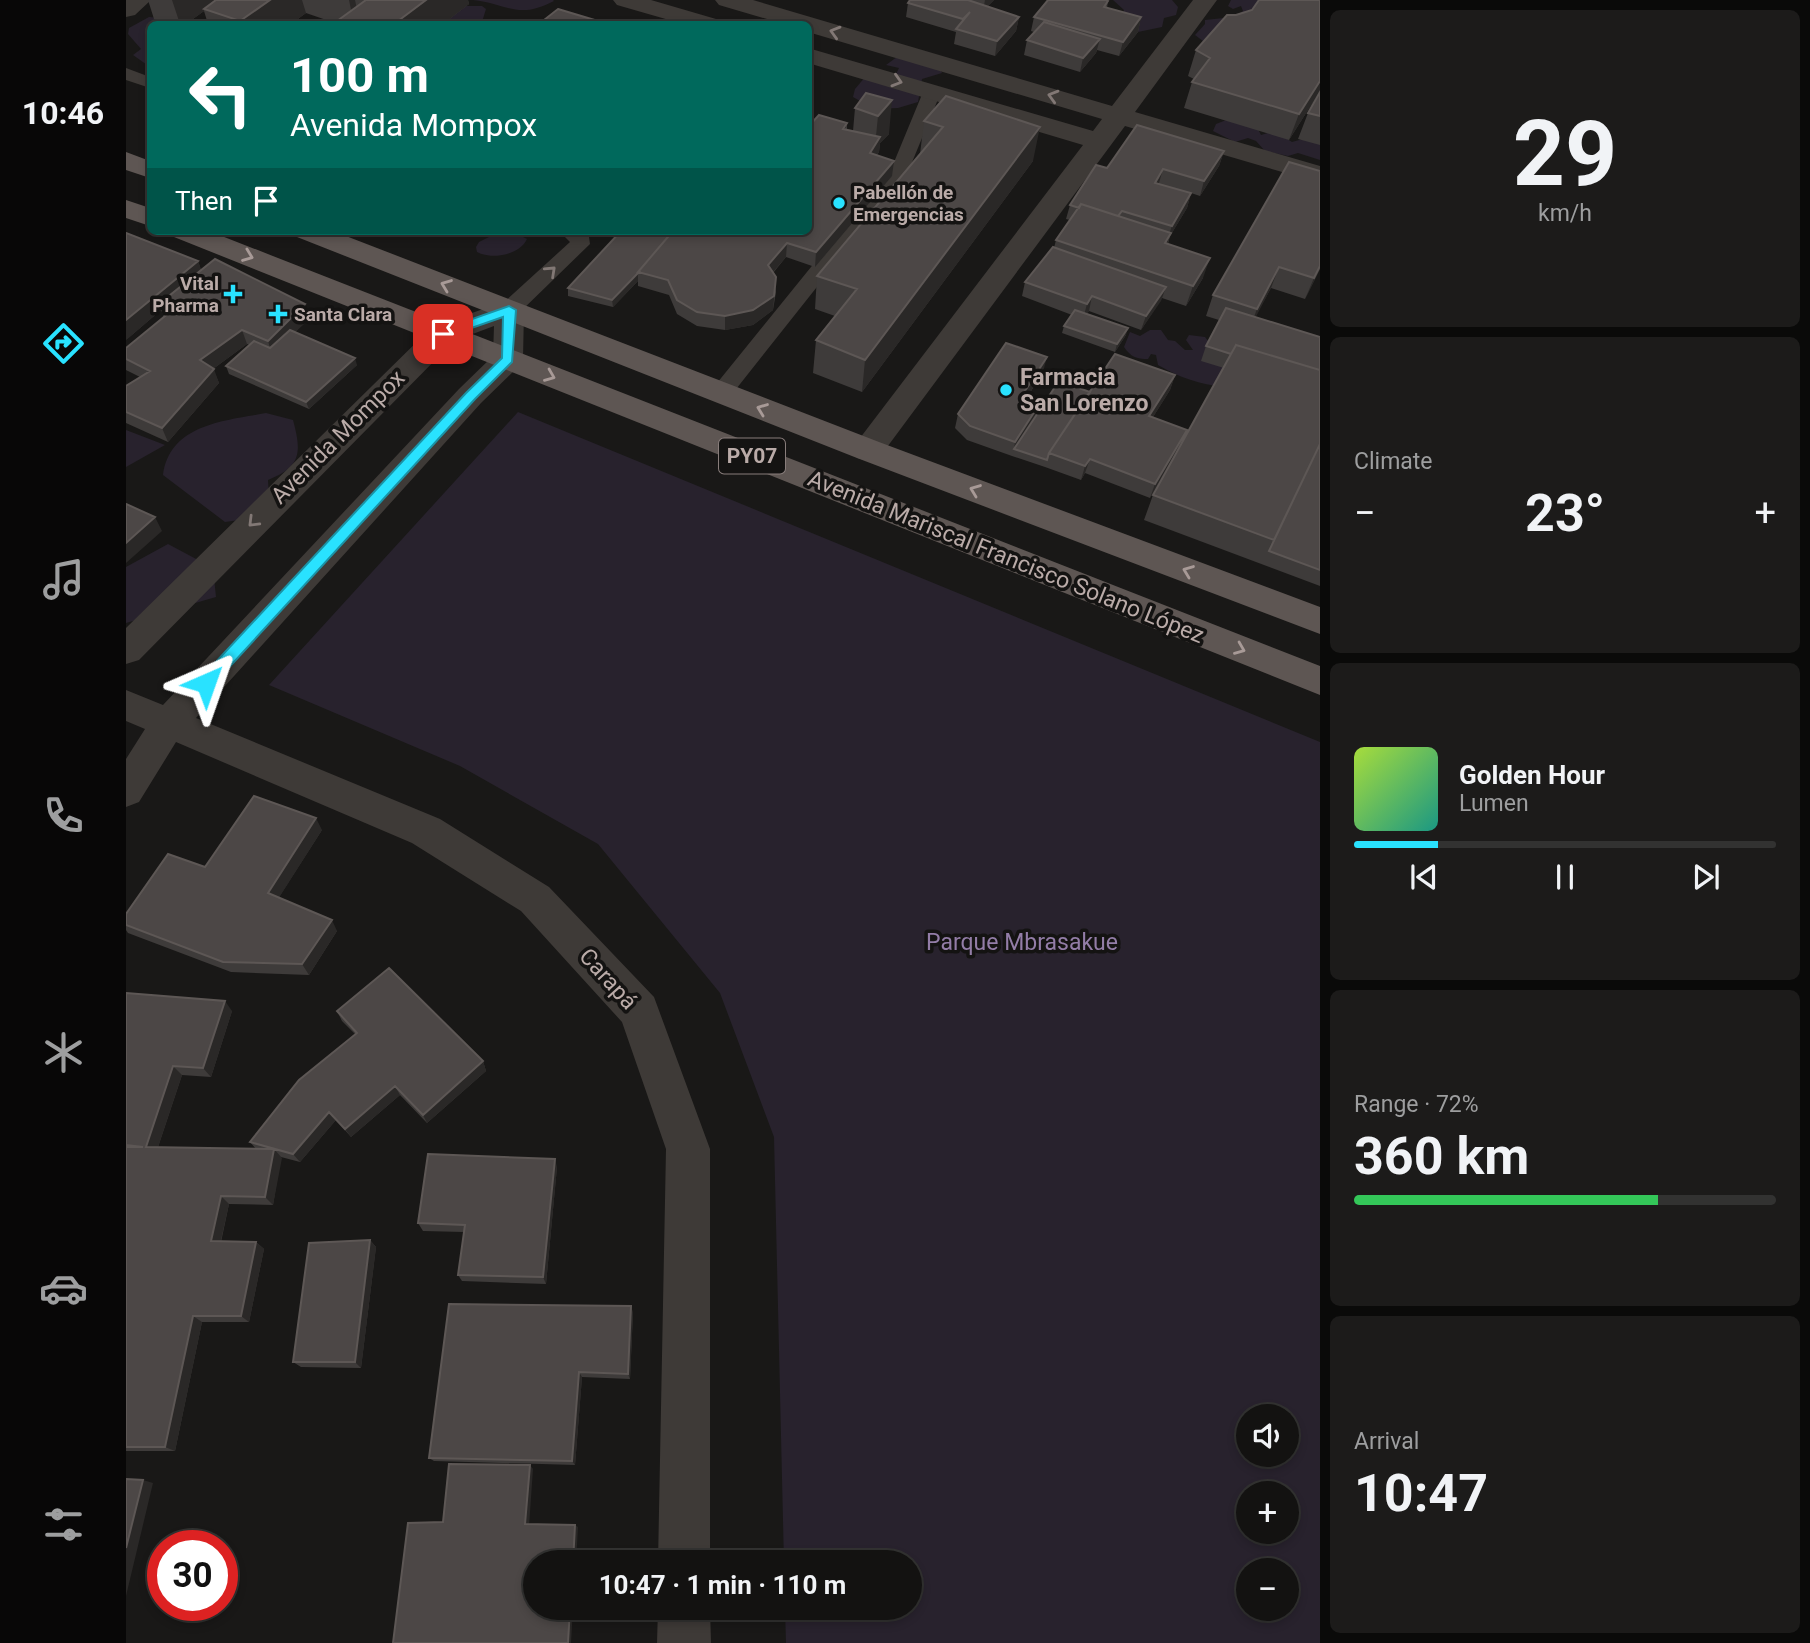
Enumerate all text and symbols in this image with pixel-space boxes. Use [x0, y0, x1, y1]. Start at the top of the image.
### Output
one-way arrow [829, 25, 841, 40]
text: 100 m [290, 47, 429, 104]
icon: left [175, 49, 266, 140]
one-way arrow [891, 73, 903, 88]
one-way arrow [1047, 90, 1059, 104]
text: 10:46 [22, 94, 104, 132]
text: 29 [1513, 101, 1617, 207]
text: Avenida Mompox [290, 106, 537, 144]
place label: Pabellón de Emergencias [853, 181, 964, 226]
icon: arrive [247, 182, 285, 220]
text: Then [175, 186, 233, 216]
marker: Pabellón de Emergencias [831, 195, 847, 211]
text: km/h [1538, 200, 1592, 227]
one-way arrow [241, 247, 253, 261]
one-way arrow [543, 266, 556, 279]
place label: Vital Pharma [152, 272, 219, 317]
one-way arrow [440, 280, 452, 294]
marker: Vital Pharma [225, 286, 241, 302]
place label: Santa Clara [294, 303, 392, 326]
marker: Santa Clara [268, 304, 288, 324]
pin [413, 304, 473, 364]
icon: arrive [424, 315, 462, 353]
icon: directions [39, 319, 88, 368]
place label: Farmacia San Lorenzo [1020, 364, 1149, 417]
street label: Avenida Mompox [266, 365, 410, 509]
one-way arrow [544, 368, 556, 382]
marker: Farmacia San Lorenzo [998, 382, 1014, 398]
one-way arrow [757, 403, 769, 417]
road number: PY07 [719, 438, 785, 474]
text: Climate [1354, 448, 1433, 475]
street label: Avenida Mariscal Francisco Solano López [804, 465, 1208, 649]
text: 23° [1525, 483, 1605, 544]
one-way arrow [969, 484, 981, 498]
text: − [1354, 491, 1376, 535]
text: + [1754, 491, 1776, 535]
one-way arrow [249, 514, 262, 527]
icon: music [39, 555, 88, 604]
one-way arrow [1182, 565, 1194, 579]
one-way arrow [1234, 641, 1246, 655]
position arrow [169, 646, 243, 720]
text: Golden Hour [1459, 760, 1605, 790]
text: Lumen [1459, 790, 1529, 817]
icon: phone [39, 791, 88, 840]
icon: previous [1405, 858, 1443, 896]
icon: pause [1546, 858, 1584, 896]
icon: next [1687, 858, 1725, 896]
park label: Parque Mbrasakue [926, 929, 1118, 956]
street label: Carapá [574, 943, 642, 1015]
icon: climate [39, 1028, 88, 1077]
text: Range · 72% [1354, 1091, 1479, 1118]
text: 360 km [1354, 1126, 1529, 1187]
icon: car [39, 1264, 88, 1313]
map controls [1236, 1404, 1299, 1621]
button: sound [1236, 1404, 1299, 1467]
text: Arrival [1354, 1428, 1419, 1455]
text: 10:47 [1354, 1463, 1488, 1524]
button: + [1236, 1481, 1299, 1544]
icon: filters [39, 1500, 88, 1549]
speed limit sign: 30 [147, 1530, 238, 1621]
button: − [1236, 1558, 1299, 1621]
text: 10:47 · 1 min · 110 m [599, 1570, 846, 1600]

